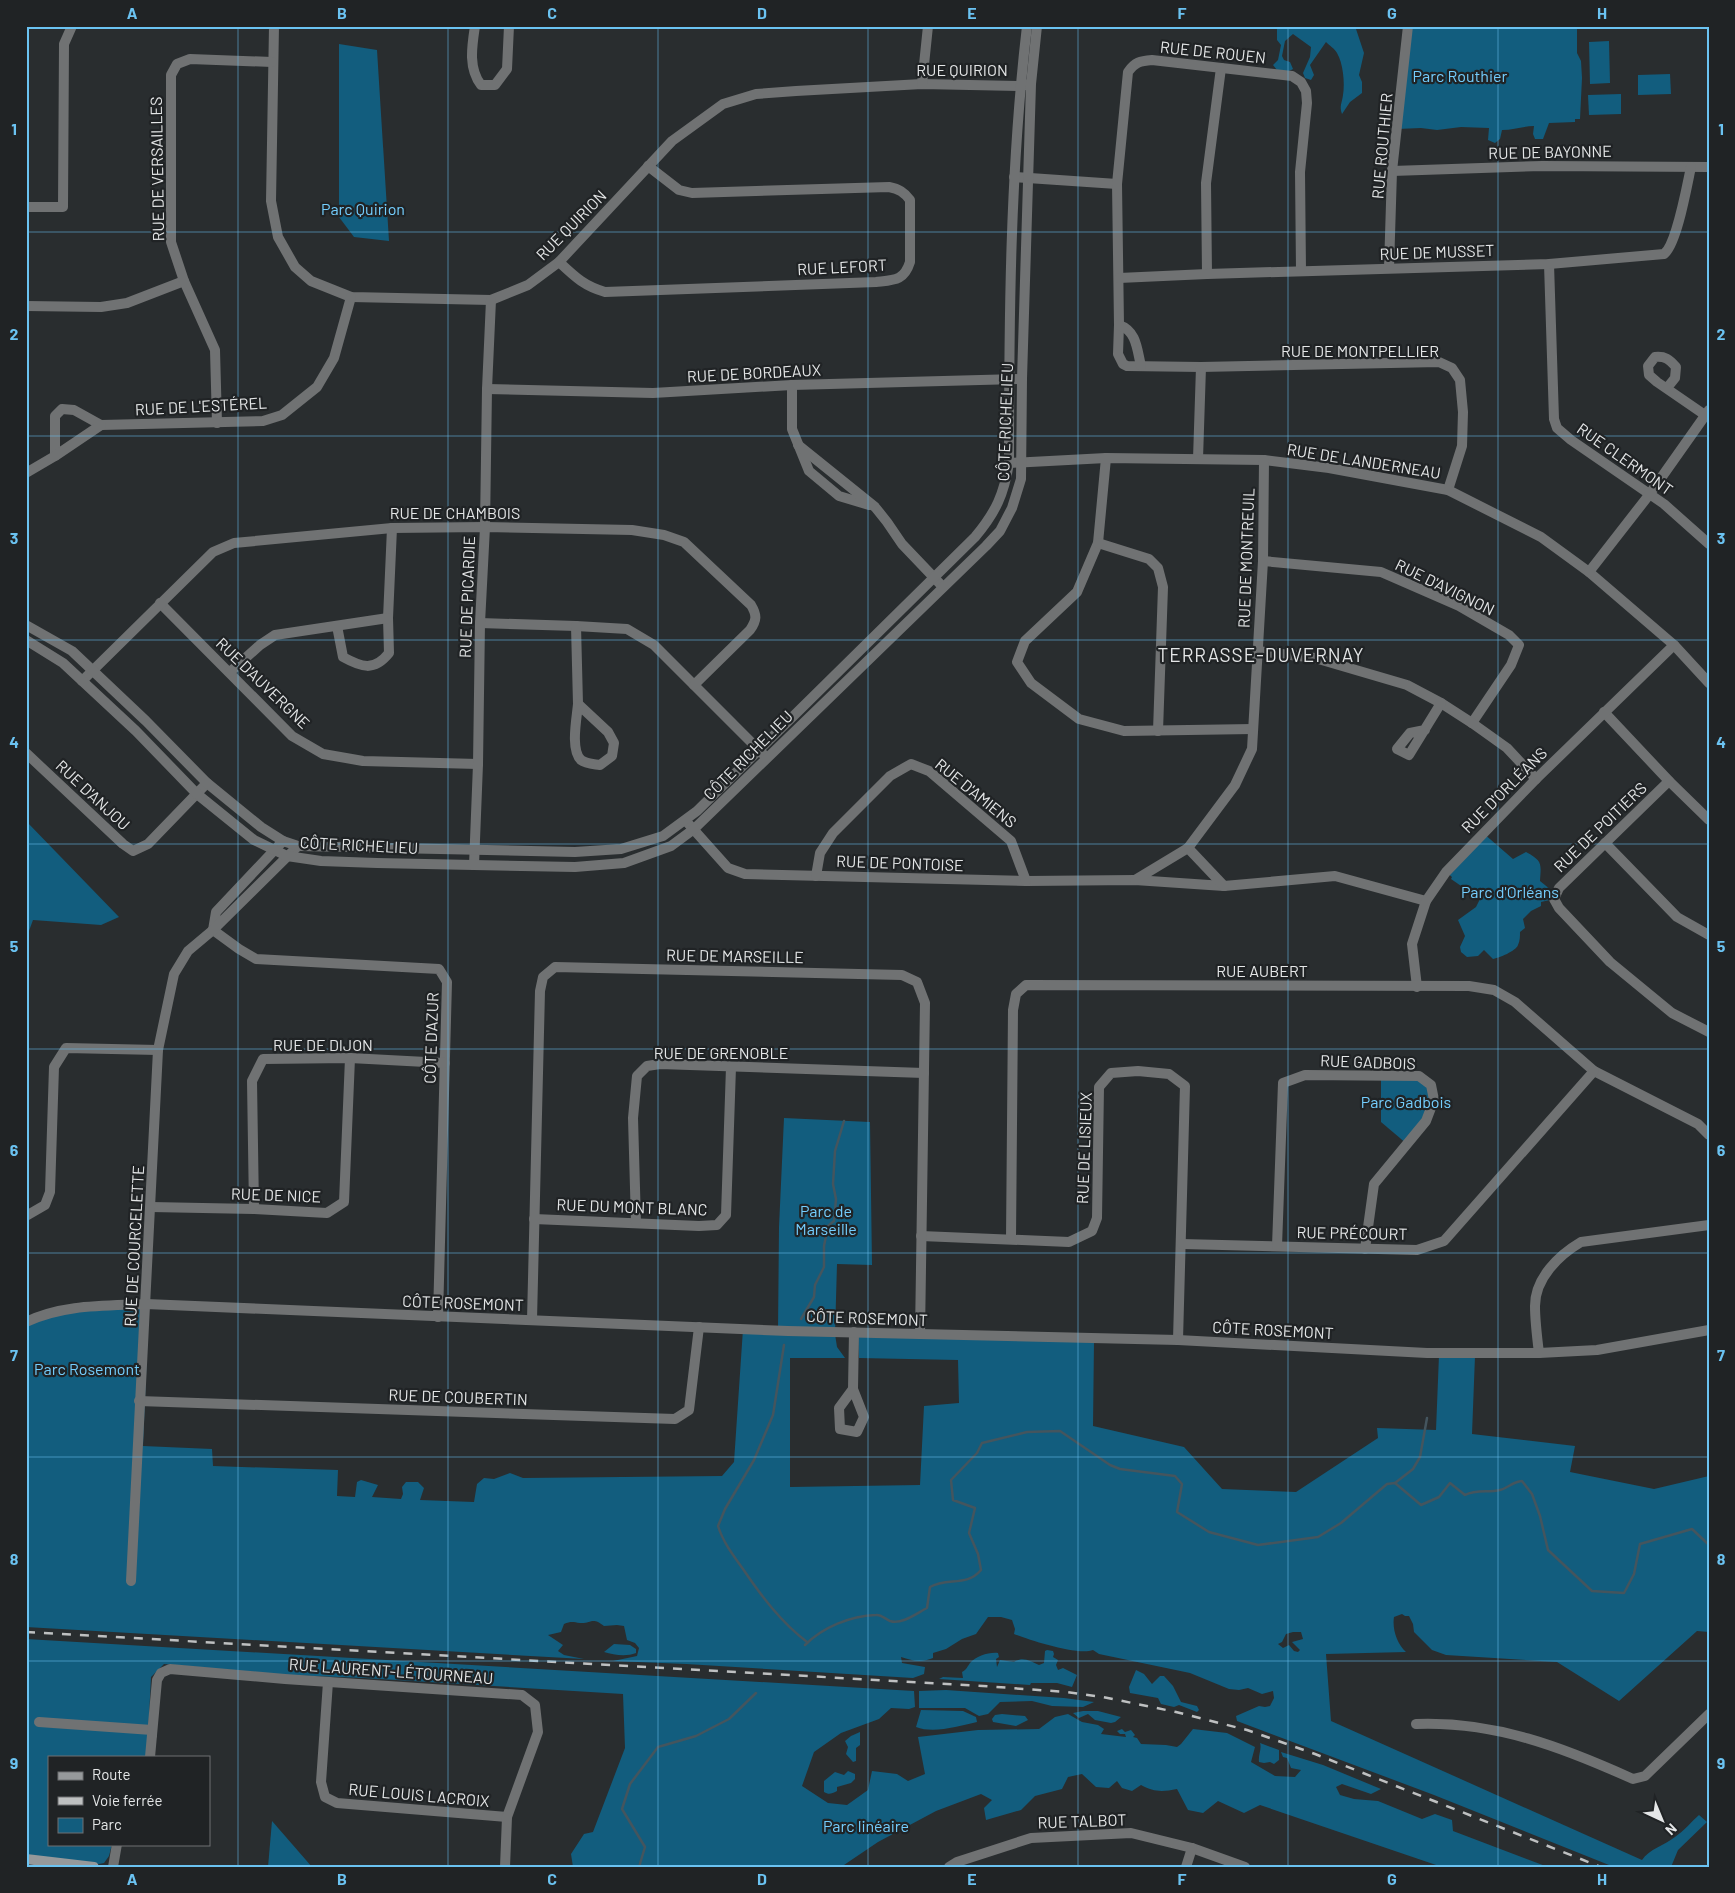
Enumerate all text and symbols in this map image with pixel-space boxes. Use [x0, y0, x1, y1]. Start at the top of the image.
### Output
text: A [127, 3, 138, 22]
text: B [337, 3, 347, 22]
text: C [547, 3, 557, 22]
text: D [757, 3, 767, 22]
text: E [967, 3, 977, 22]
text: F [1178, 3, 1187, 22]
text: G [1387, 3, 1397, 22]
text: H [1597, 3, 1607, 22]
street label: RUE DE ROUEN [1159, 36, 1267, 67]
street label: RUE QUIRION [916, 60, 1008, 79]
park label: Parc Routhier [1413, 66, 1508, 85]
street label: RUE ROUTHIER [1367, 92, 1396, 200]
street label: RUE DE VERSAILLES [146, 96, 167, 242]
text: 1 [11, 119, 17, 138]
text: 1 [1718, 119, 1724, 138]
street label: RUE DE BAYONNE [1488, 141, 1612, 162]
street label: RUE QUIRION [532, 186, 610, 264]
park label: Parc Quirion [321, 199, 405, 218]
street label: RUE DE MUSSET [1379, 240, 1495, 263]
street label: RUE LEFORT [797, 255, 887, 278]
text: 2 [10, 324, 19, 343]
text: 2 [1717, 324, 1726, 343]
street label: RUE DE MONTPELLIER [1281, 341, 1439, 360]
street label: RUE DE BORDEAUX [686, 359, 822, 386]
street label: CÔTE RICHELIEU [993, 362, 1016, 482]
street label: RUE DE L'ESTÉREL [134, 393, 268, 418]
street label: RUE CLERMONT [1574, 419, 1677, 499]
street label: RUE DE LANDERNEAU [1286, 439, 1442, 482]
street label: RUE DE MONTREUIL [1234, 488, 1257, 628]
street label: RUE DE CHAMBOIS [390, 503, 520, 522]
text: 3 [10, 528, 18, 547]
text: 3 [1717, 528, 1725, 547]
street label: RUE DE PICARDIE [455, 536, 478, 658]
street label: RUE D'AVIGNON [1393, 554, 1498, 619]
street label: RUE D'AUVERGNE [213, 633, 314, 732]
district label: TERRASSE-DUVERNAY [1157, 643, 1365, 666]
street label: CÔTE RICHELIEU [699, 706, 796, 803]
text: 4 [9, 732, 19, 751]
text: 4 [1716, 732, 1726, 751]
street label: RUE D'ORLÉANS [1457, 743, 1550, 836]
street label: RUE D'AMIENS [932, 754, 1021, 831]
street label: RUE D'ANJOU [53, 756, 134, 834]
street label: RUE DE POITIERS [1549, 778, 1650, 876]
street label: CÔTE RICHELIEU [299, 832, 419, 857]
street label: RUE DE PONTOISE [836, 851, 964, 874]
park label: Parc d'Orléans [1461, 882, 1559, 901]
text: 5 [10, 936, 19, 955]
text: 5 [1717, 936, 1726, 955]
street label: RUE DE MARSEILLE [666, 945, 804, 966]
street label: RUE AUBERT [1216, 961, 1308, 980]
street label: CÔTE D'AZUR [419, 992, 442, 1084]
street label: RUE DE DIJON [273, 1035, 373, 1054]
street label: RUE DE GRENOBLE [654, 1043, 788, 1062]
street label: RUE GADBOIS [1320, 1050, 1416, 1073]
street label: RUE DE LISIEUX [1072, 1092, 1095, 1204]
park label: Parc Gadbois [1361, 1092, 1451, 1111]
text: 6 [10, 1140, 19, 1159]
text: 6 [1717, 1140, 1726, 1159]
street label: RUE DE COURCELETTE [120, 1165, 147, 1327]
street label: RUE DE NICE [231, 1183, 321, 1206]
street label: RUE DU MONT BLANC [556, 1194, 708, 1219]
park label: Parc de Marseille [795, 1201, 857, 1238]
street label: RUE PRÉCOURT [1296, 1222, 1408, 1243]
street label: CÔTE ROSEMONT [402, 1291, 524, 1314]
street label: CÔTE ROSEMONT [806, 1306, 928, 1329]
street label: CÔTE ROSEMONT [1212, 1317, 1334, 1342]
text: 7 [10, 1345, 18, 1364]
text: 7 [1717, 1345, 1725, 1364]
park label: Parc Rosemont [34, 1359, 140, 1378]
street label: RUE DE COUBERTIN [388, 1385, 528, 1408]
text: 8 [10, 1549, 19, 1568]
text: 8 [1717, 1549, 1726, 1568]
street label: RUE LAURENT-LÉTOURNEAU [288, 1654, 494, 1687]
text: 9 [10, 1753, 18, 1772]
text: 9 [1717, 1753, 1725, 1772]
legend [48, 1756, 210, 1846]
text: Route [92, 1765, 131, 1783]
street label: RUE LOUIS LACROIX [348, 1779, 490, 1810]
text: Voie ferrée [92, 1791, 163, 1809]
north arrow [1638, 1796, 1688, 1846]
street label: RUE TALBOT [1037, 1809, 1127, 1832]
text: Parc [92, 1815, 122, 1833]
park label: Parc linéaire [823, 1816, 909, 1835]
text: N [1662, 1820, 1681, 1839]
text: A [127, 1869, 138, 1888]
text: B [337, 1869, 347, 1888]
text: C [547, 1869, 557, 1888]
text: D [757, 1869, 767, 1888]
text: E [967, 1869, 977, 1888]
text: F [1178, 1869, 1187, 1888]
text: G [1387, 1869, 1397, 1888]
text: H [1597, 1869, 1607, 1888]

